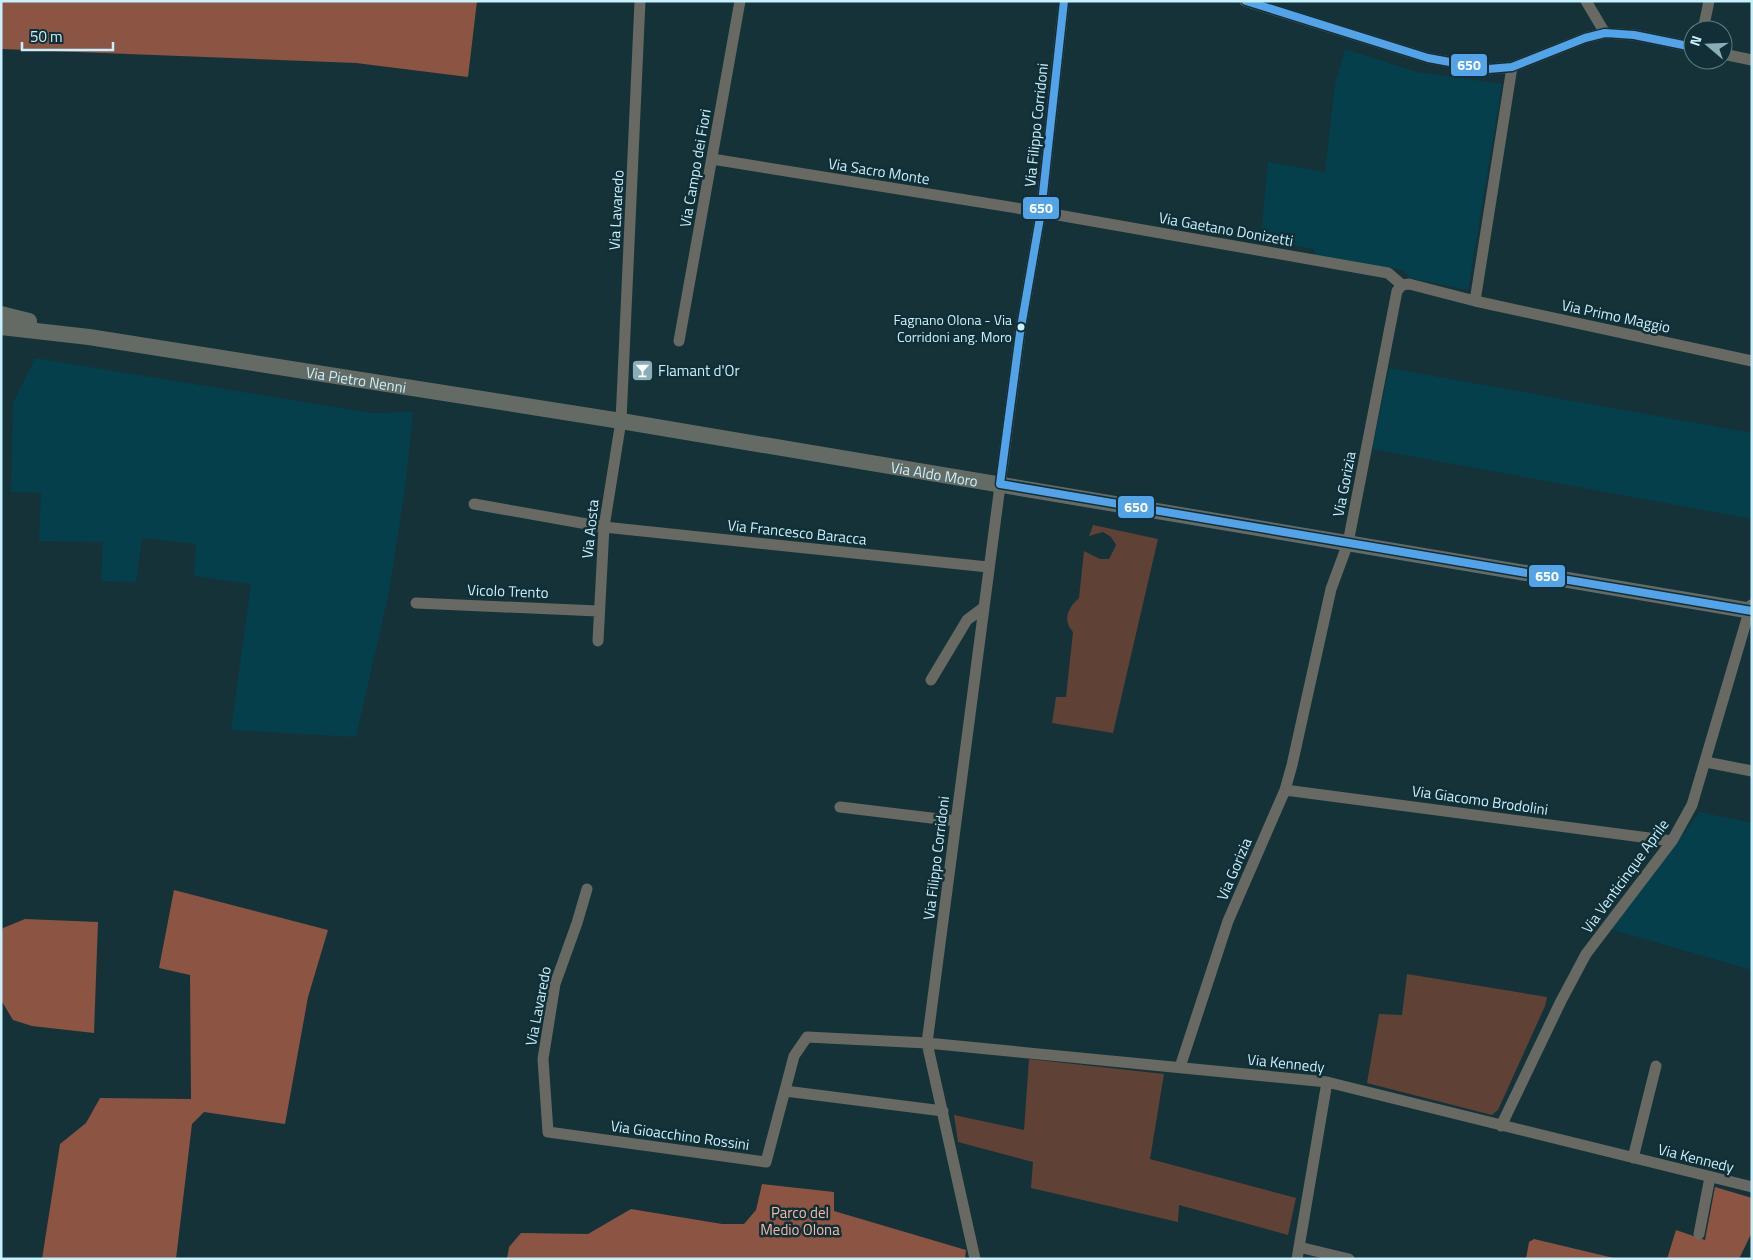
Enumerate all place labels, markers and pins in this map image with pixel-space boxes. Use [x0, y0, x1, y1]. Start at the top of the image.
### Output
place label: Fagnano Olona - Via Corridoni ang. Moro [893, 309, 1012, 347]
marker: Fagnano Olona - Via Corridoni ang. Moro [1016, 322, 1026, 332]
bar icon: Flamant d'Or [630, 358, 654, 382]
place label: Flamant d'Or [658, 359, 740, 382]

